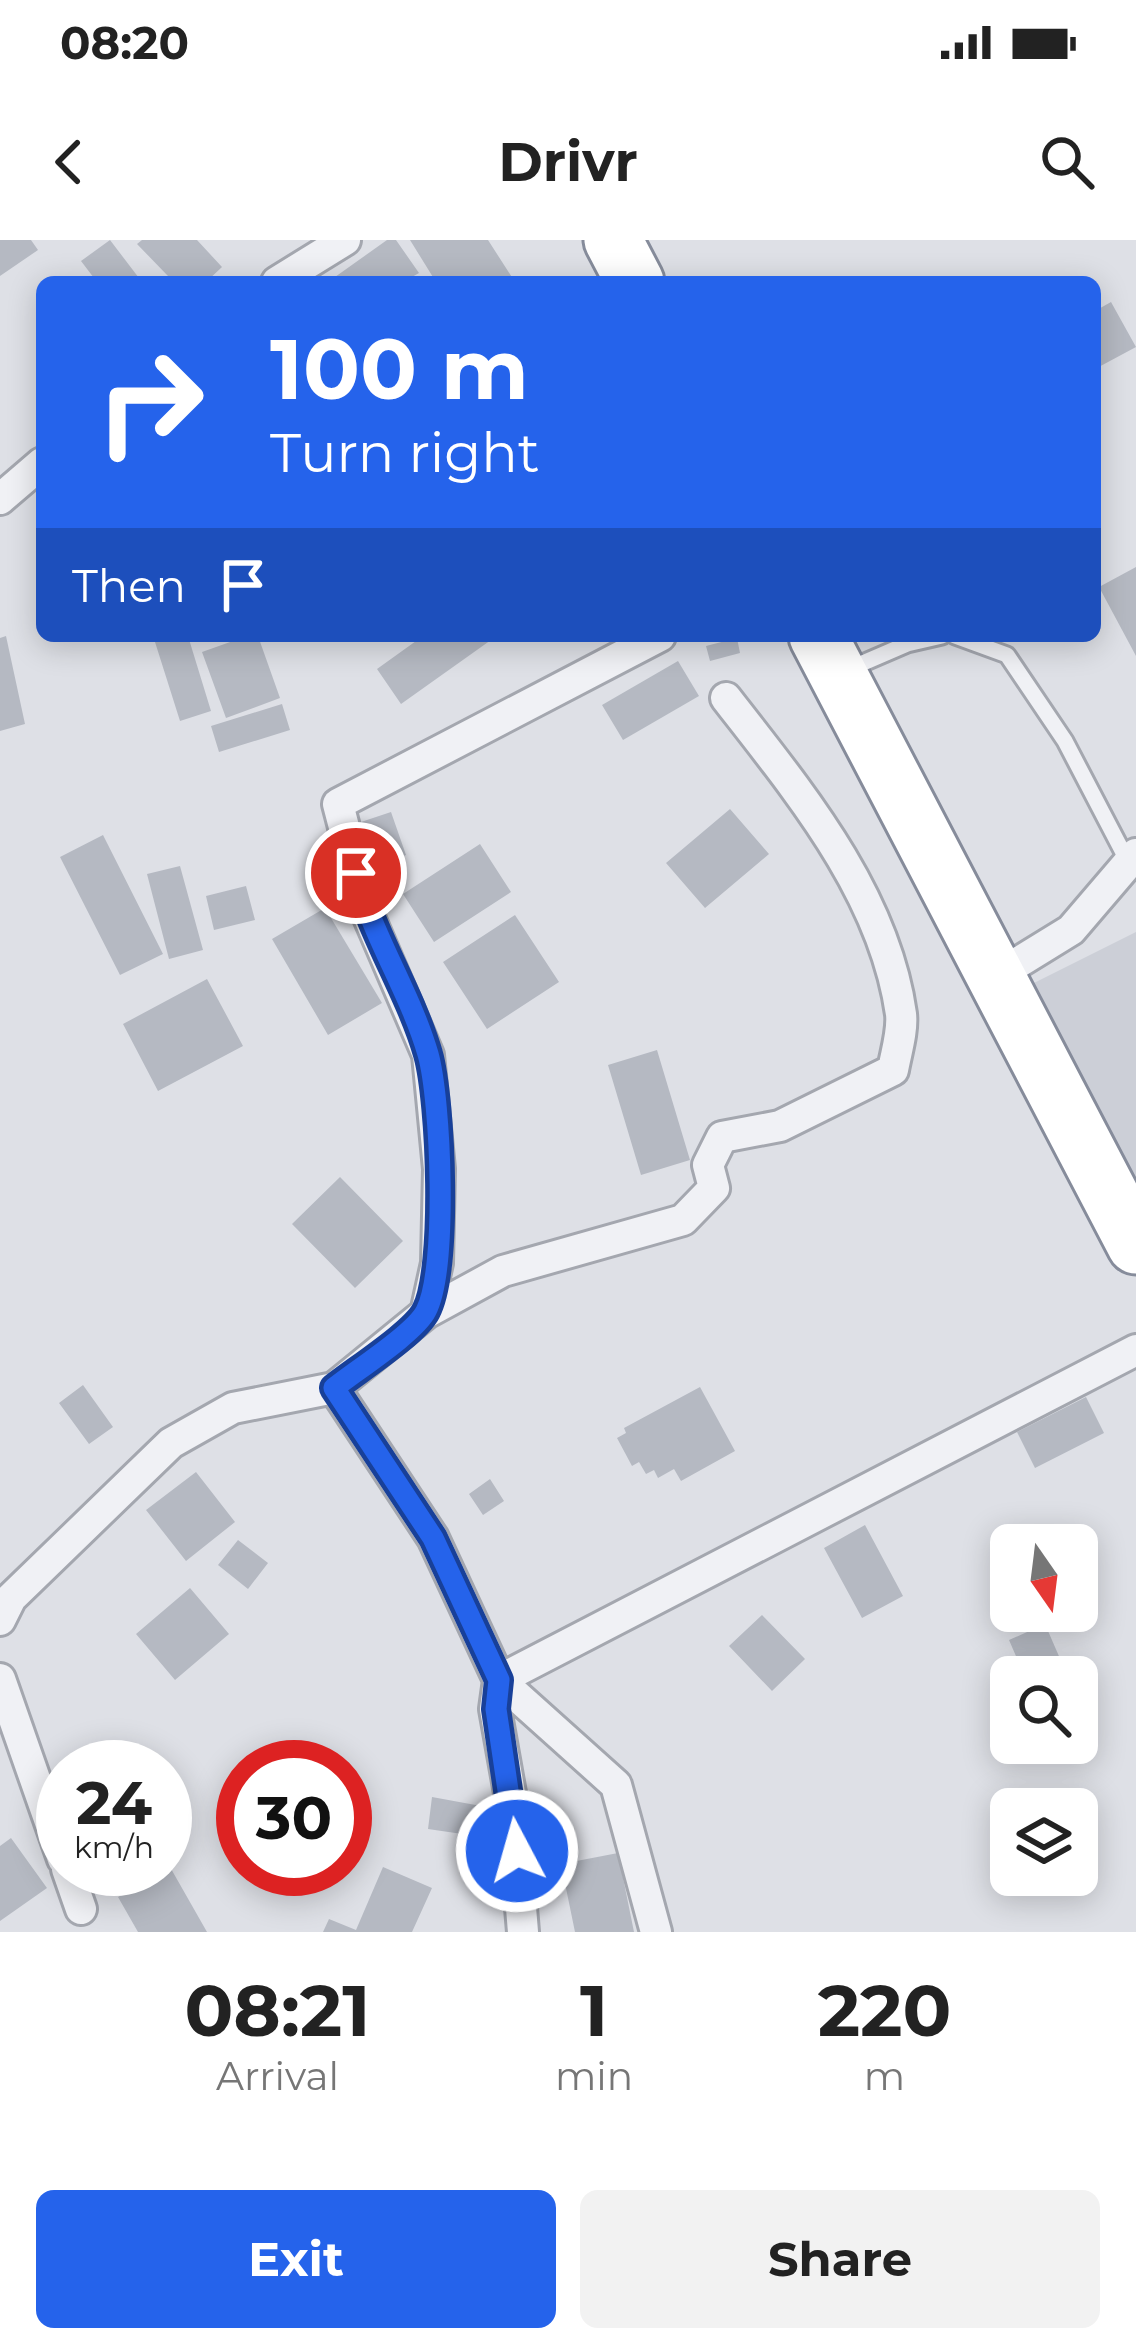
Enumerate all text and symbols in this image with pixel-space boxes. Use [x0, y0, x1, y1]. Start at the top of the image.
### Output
text: 08:20 [60, 15, 189, 70]
icon: back [36, 129, 102, 195]
text: Drivr [498, 129, 638, 195]
icon: search [1034, 129, 1100, 195]
text: 100 m [270, 318, 529, 420]
icon: right [72, 324, 228, 480]
text: Turn right [270, 420, 540, 486]
icon: arrive [210, 552, 276, 618]
text: Then [72, 558, 186, 613]
pin [305, 822, 407, 924]
icon: arrive [323, 840, 389, 906]
north arrow [990, 1524, 1098, 1632]
map controls [990, 1524, 1098, 1896]
button: search [990, 1656, 1098, 1764]
speed limit sign: 30 [216, 1740, 372, 1896]
text: 24 [76, 1766, 152, 1839]
position arrow [454, 1788, 580, 1914]
button: layers [990, 1788, 1098, 1896]
text: km/h [74, 1829, 154, 1866]
text: 08:21 [184, 1966, 370, 2054]
text: 1 [580, 1966, 608, 2054]
text: 220 [818, 1966, 951, 2054]
text: Arrival [216, 2052, 339, 2100]
text: min [555, 2052, 633, 2100]
text: m [864, 2052, 905, 2100]
button: Exit [36, 2190, 556, 2328]
button: Share [580, 2190, 1100, 2328]

